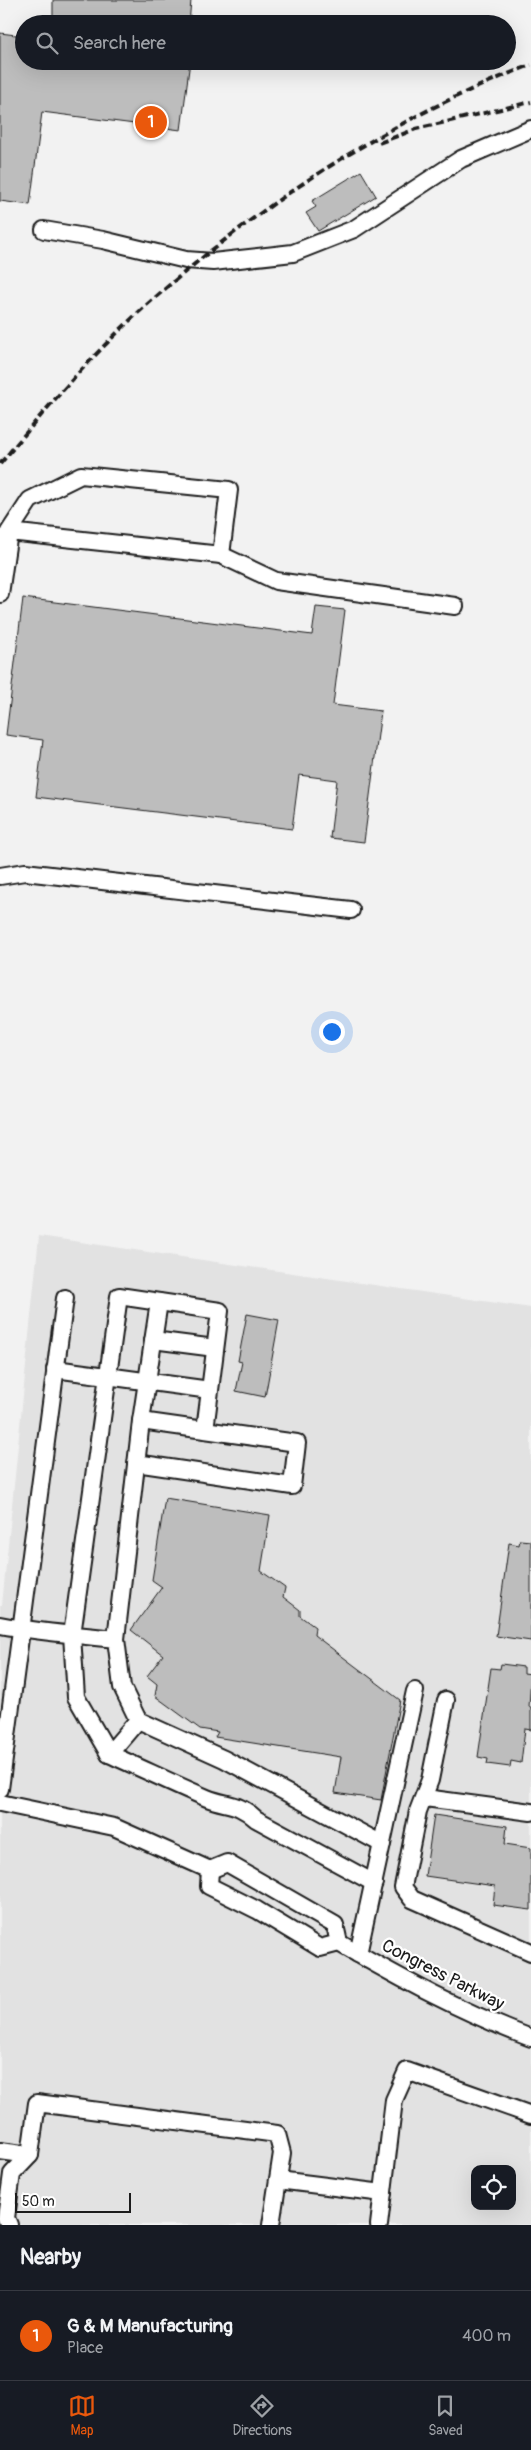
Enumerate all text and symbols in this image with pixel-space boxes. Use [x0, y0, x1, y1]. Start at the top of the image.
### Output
search box [15, 15, 516, 70]
icon: search [33, 29, 61, 57]
text: Search here [73, 31, 166, 55]
pin: 1 [135, 103, 167, 141]
your location [319, 1019, 345, 1045]
street label: Congress Parkway [378, 1934, 508, 2016]
map controls [471, 2165, 516, 2210]
button: locate [471, 2165, 516, 2210]
scale bar [15, 2190, 131, 2213]
text: 50 m [22, 2193, 55, 2210]
text: Nearby [20, 2244, 81, 2271]
text: G & M Manufacturing [67, 2314, 233, 2338]
text: 1 [33, 2326, 39, 2346]
text: 400 m [462, 2326, 511, 2346]
text: Place [67, 2338, 103, 2358]
tab: Map [68, 2392, 96, 2439]
tab: Directions [232, 2392, 292, 2439]
tab: Saved [428, 2392, 463, 2439]

